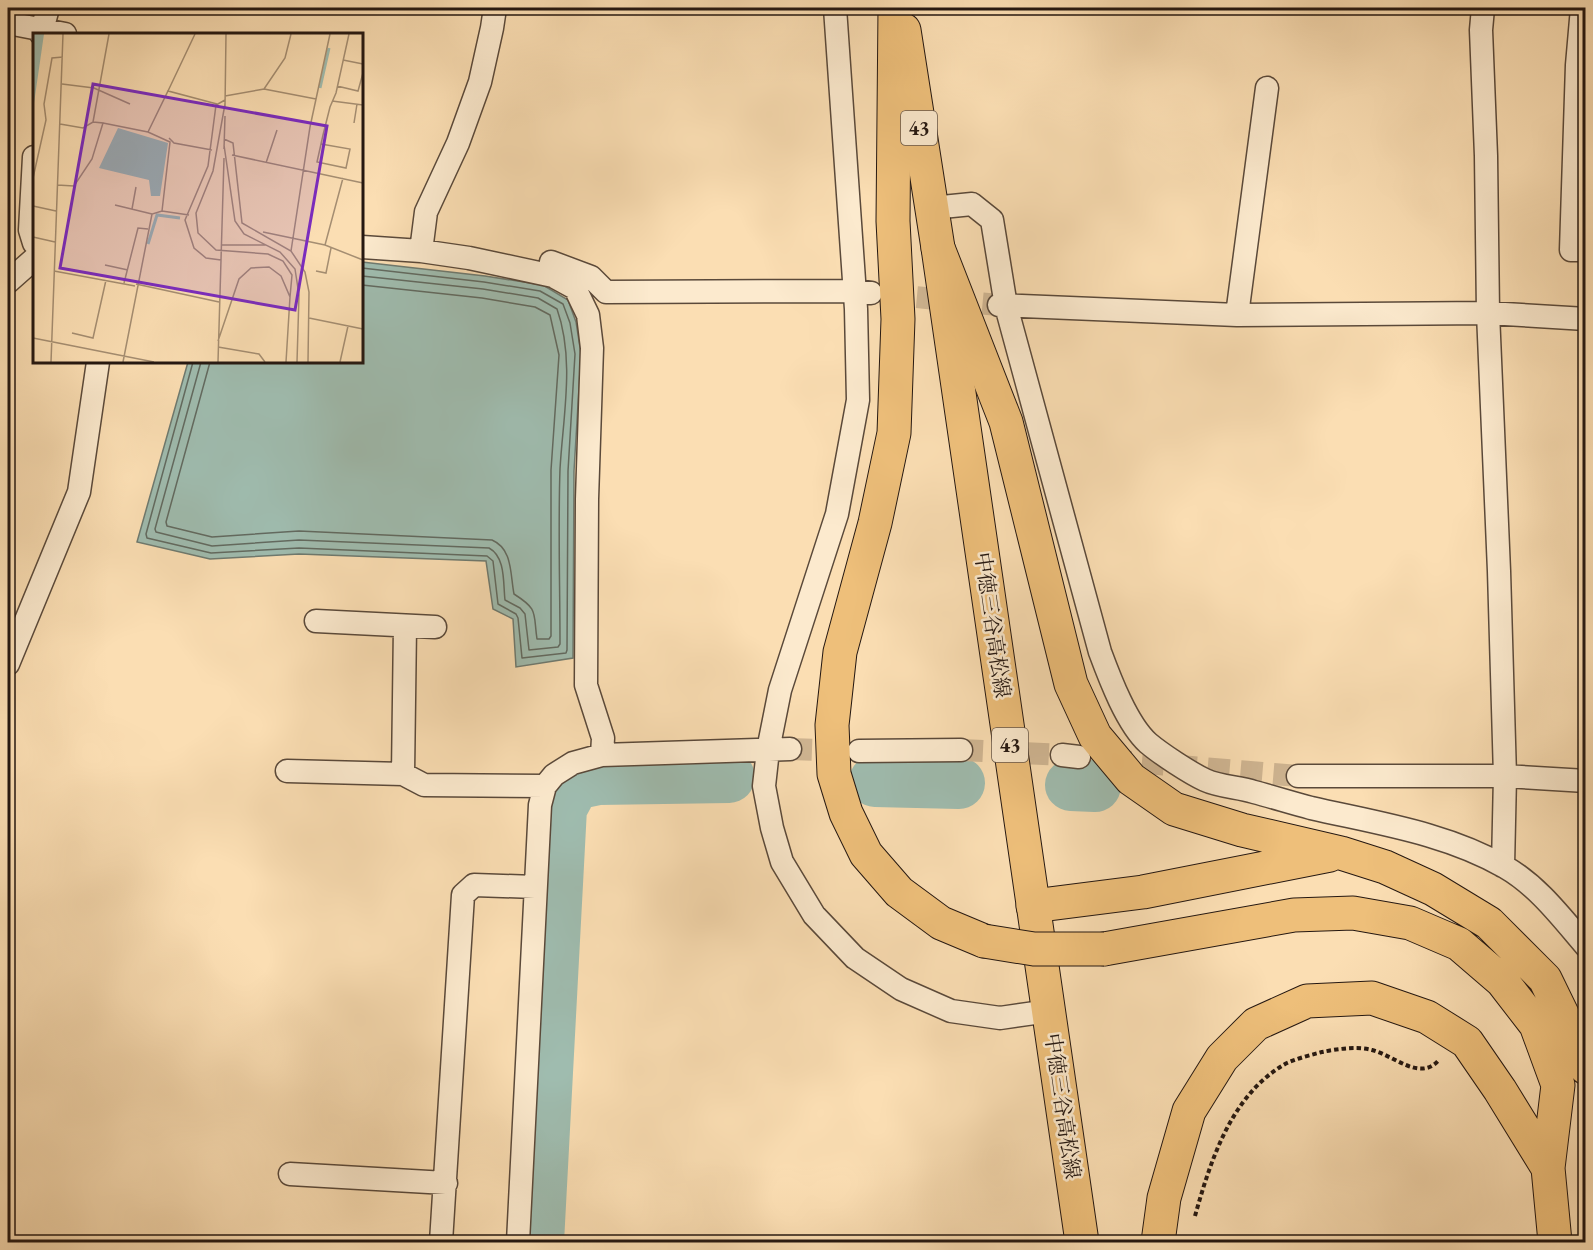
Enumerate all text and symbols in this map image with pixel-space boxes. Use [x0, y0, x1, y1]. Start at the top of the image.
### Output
inset map [33, 33, 363, 363]
road number: 43 [901, 111, 937, 145]
street label: 中徳三谷高松線 [969, 550, 1017, 700]
road number: 43 [992, 728, 1028, 762]
street label: 中徳三谷高松線 [1039, 1031, 1087, 1181]

